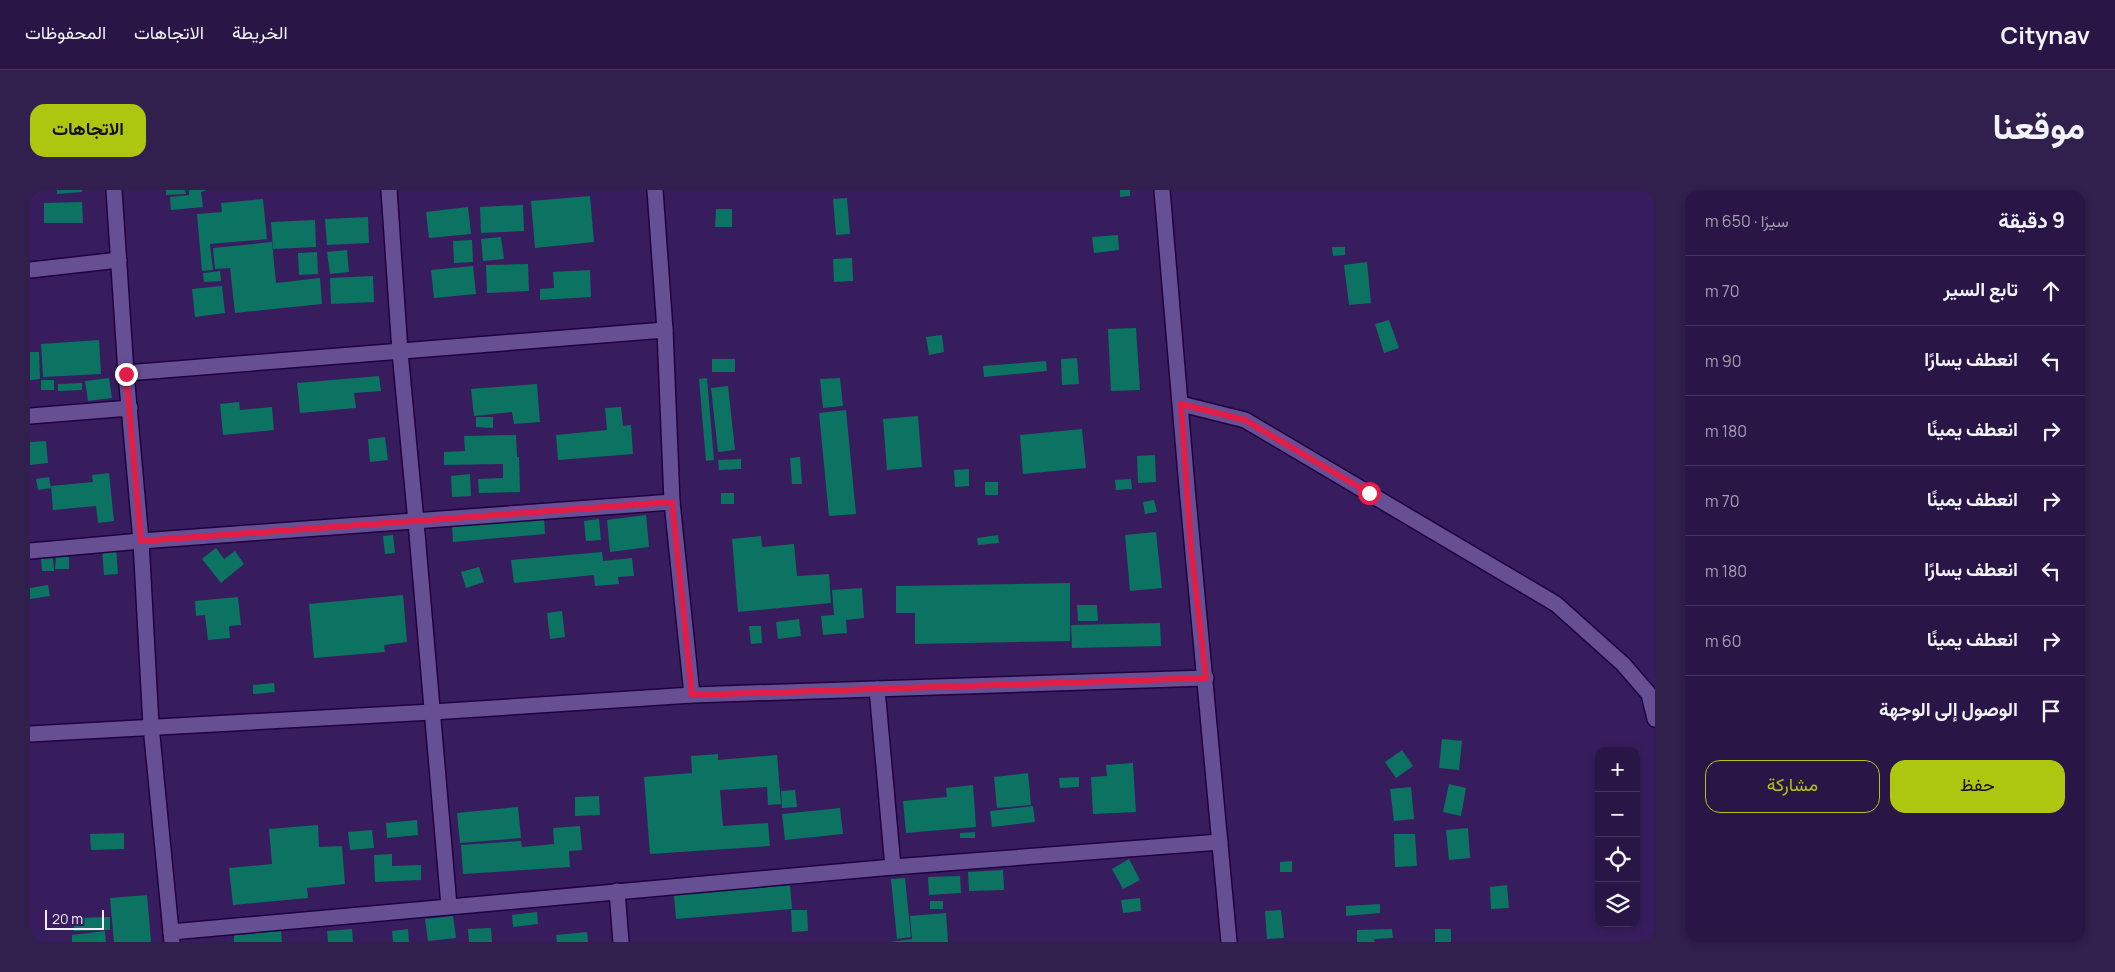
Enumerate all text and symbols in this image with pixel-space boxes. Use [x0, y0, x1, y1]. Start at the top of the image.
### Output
text: Citynav [2000, 18, 2090, 51]
text: المحفوظات [25, 20, 106, 44]
text: الاتجاهات [134, 20, 204, 44]
text: الخريطة [232, 20, 288, 44]
text: موقعنا [1992, 102, 2085, 150]
button: الاتجاهات [30, 104, 146, 157]
text: 9 دقيقة [1998, 206, 2065, 234]
text: سيرًا · 650 m [1705, 210, 1789, 232]
text: تابع السير [1943, 276, 2018, 302]
icon: ahead [2037, 277, 2065, 305]
text: 70 m [1705, 280, 1740, 302]
text: انعطف يسارًا [1924, 346, 2018, 372]
icon: left [2037, 347, 2065, 375]
text: 90 m [1705, 350, 1741, 372]
route end [115, 363, 138, 386]
text: انعطف يمينًا [1927, 416, 2018, 442]
icon: right [2037, 417, 2065, 445]
text: 180 m [1705, 420, 1747, 442]
route start [1358, 482, 1381, 505]
text: انعطف يمينًا [1927, 486, 2018, 512]
icon: right [2037, 487, 2065, 515]
text: 70 m [1705, 490, 1740, 512]
text: انعطف يسارًا [1924, 556, 2018, 582]
icon: left [2037, 557, 2065, 585]
text: 180 m [1705, 560, 1747, 582]
text: انعطف يمينًا [1927, 626, 2018, 652]
icon: right [2037, 627, 2065, 655]
text: 60 m [1705, 630, 1741, 652]
text: الوصول إلى الوجهة [1879, 696, 2018, 722]
icon: arrive [2037, 697, 2065, 725]
map controls [1595, 747, 1640, 927]
button: + [1595, 747, 1640, 792]
button: مشاركة [1705, 760, 1880, 813]
button: حفظ [1890, 760, 2065, 813]
button: − [1595, 792, 1640, 837]
button: locate [1595, 837, 1640, 882]
button: layers [1595, 882, 1640, 927]
scale bar [45, 907, 104, 930]
text: 20 m [52, 909, 83, 928]

